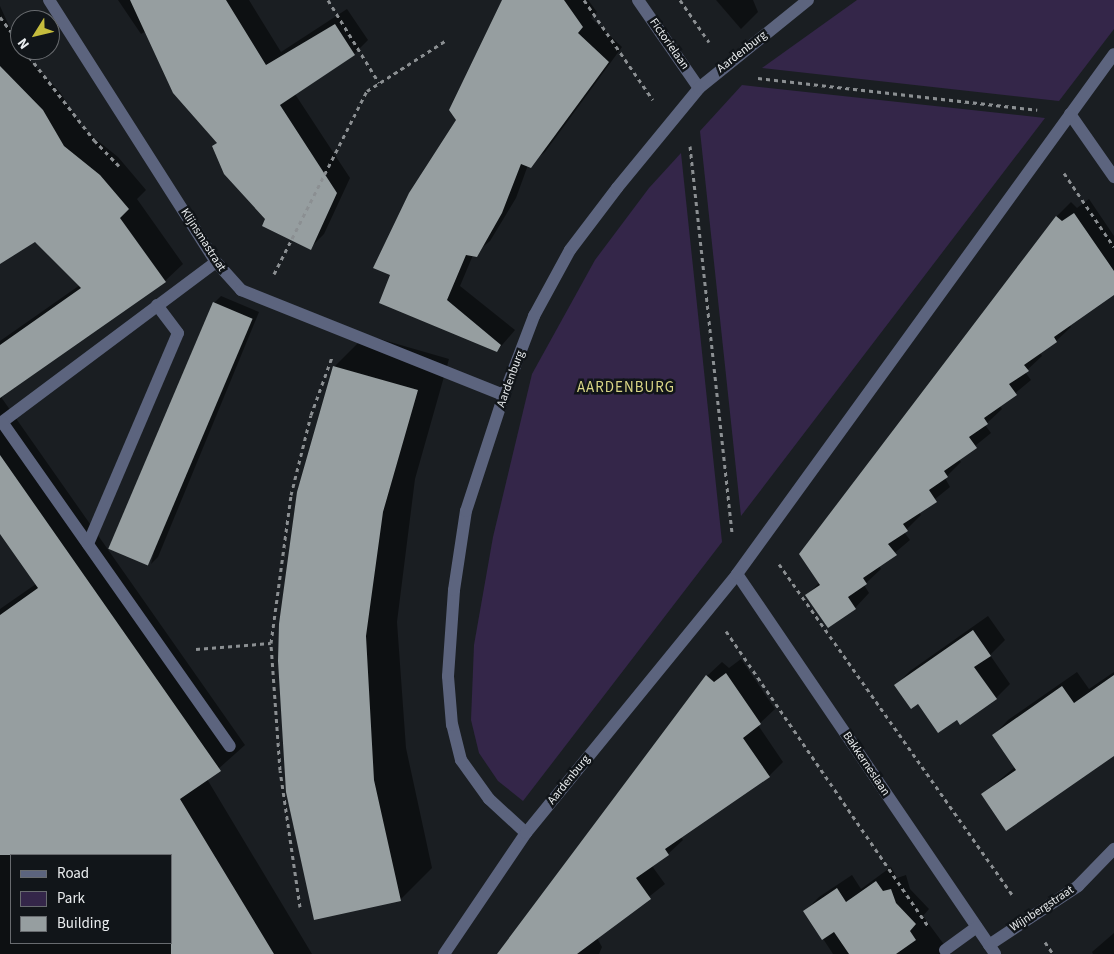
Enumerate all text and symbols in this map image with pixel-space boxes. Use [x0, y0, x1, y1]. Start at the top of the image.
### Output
north arrow [10, 10, 60, 60]
street label: Fictorielaan [646, 16, 692, 72]
street label: Aardenburg [714, 28, 770, 76]
text: N [13, 34, 35, 53]
street label: Klijnsmastraat [177, 206, 229, 274]
street label: Aardenburg [494, 349, 528, 409]
district label: AARDENBURG [576, 379, 676, 397]
street label: Bakkerneslaan [839, 729, 893, 799]
street label: Aardenburg [545, 752, 593, 808]
legend [10, 854, 172, 944]
text: Road [57, 863, 89, 884]
street label: Wijnbergstraat [1007, 883, 1077, 935]
text: Park [57, 888, 85, 909]
text: Building [57, 913, 109, 934]

